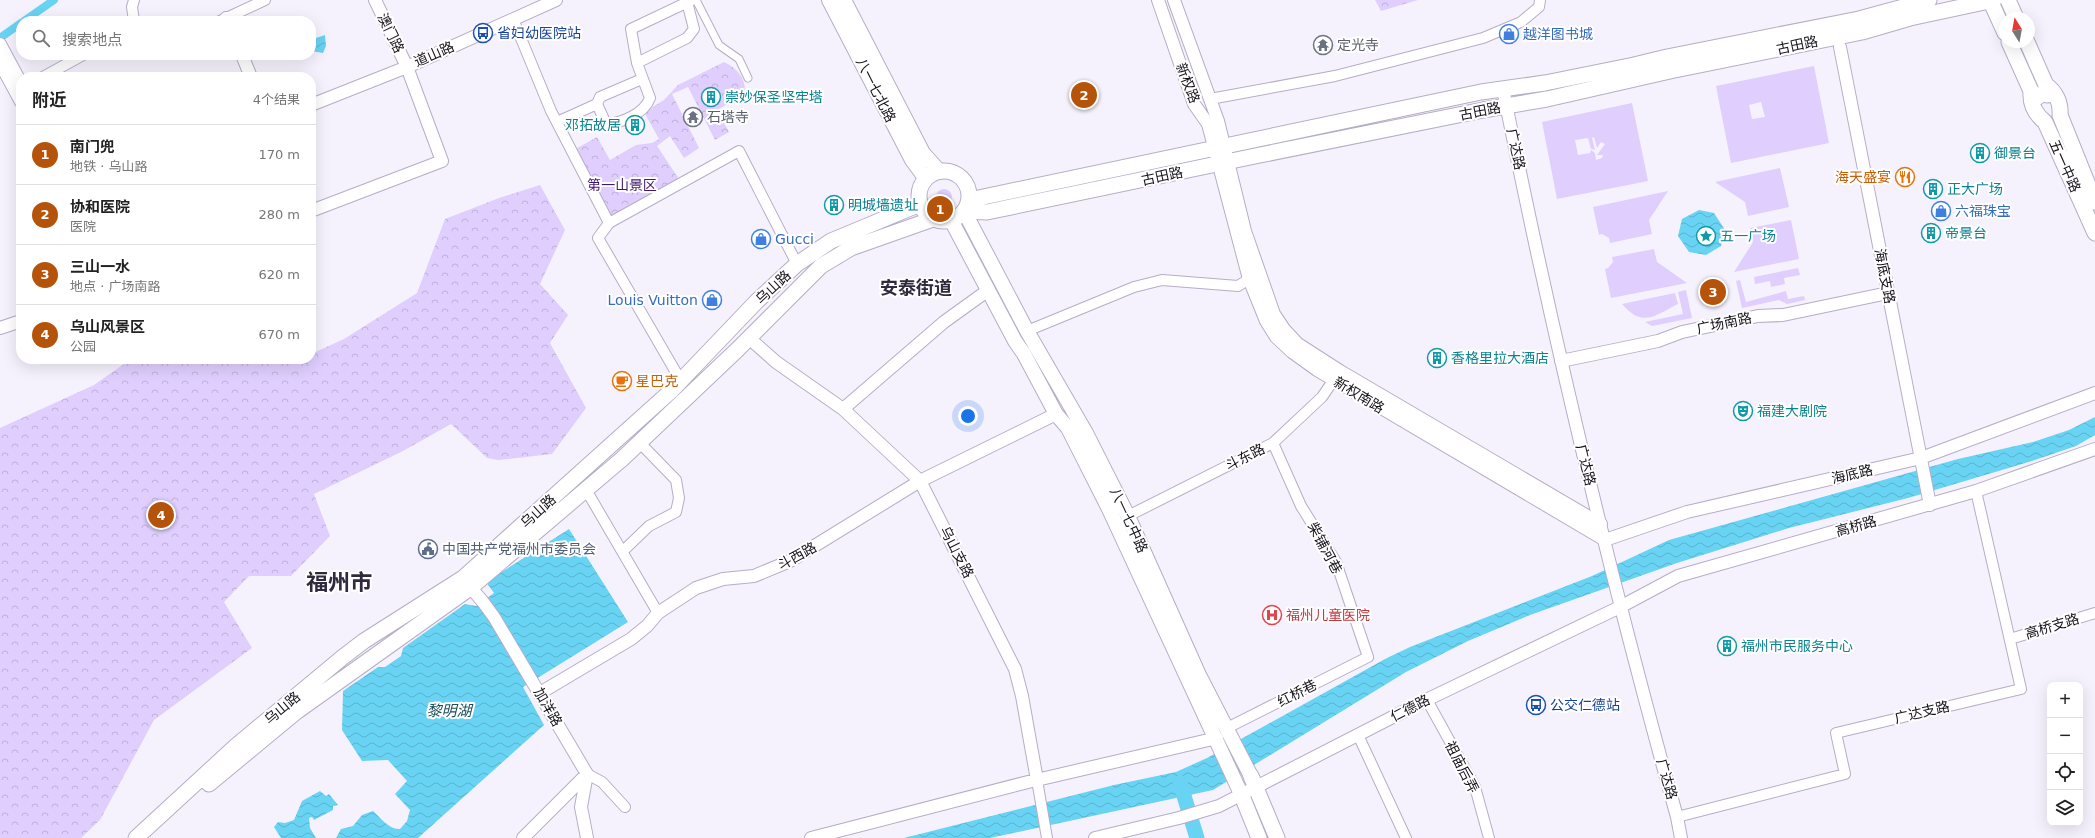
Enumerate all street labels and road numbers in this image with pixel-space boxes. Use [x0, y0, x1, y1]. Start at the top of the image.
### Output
street label: 澳门路 [375, 11, 407, 55]
street label: 古田路 [1775, 33, 1819, 57]
street label: 道山路 [412, 38, 456, 70]
street label: 八一七北路 [853, 55, 899, 125]
street label: 新权路 [1173, 61, 1203, 105]
street label: 古田路 [1458, 99, 1502, 123]
street label: 广达路 [1504, 127, 1528, 171]
street label: 五一中路 [2046, 137, 2084, 195]
street label: 古田路 [1140, 164, 1184, 188]
street label: 海底支路 [1872, 247, 1898, 305]
street label: 乌山路 [752, 267, 794, 307]
street label: 广场南路 [1695, 309, 1753, 337]
street label: 新权南路 [1331, 374, 1387, 416]
street label: 斗东路 [1223, 440, 1267, 474]
street label: 广达路 [1573, 443, 1599, 487]
street label: 海底路 [1830, 461, 1874, 487]
street label: 八一七中路 [1107, 485, 1151, 555]
street label: 乌山路 [517, 491, 559, 531]
street label: 高桥路 [1834, 513, 1878, 539]
street label: 柴铺河巷 [1305, 520, 1345, 576]
street label: 乌山支路 [937, 523, 977, 581]
street label: 斗西路 [775, 539, 819, 573]
street label: 高桥支路 [2023, 610, 2081, 642]
street label: 红桥巷 [1275, 676, 1319, 710]
street label: 加洋路 [531, 685, 565, 729]
street label: 乌山路 [261, 688, 303, 728]
street label: 仁德路 [1388, 691, 1432, 725]
street label: 广达支路 [1893, 698, 1951, 726]
street label: 祖庙后弄 [1442, 738, 1482, 796]
street label: 广达路 [1654, 757, 1680, 801]

